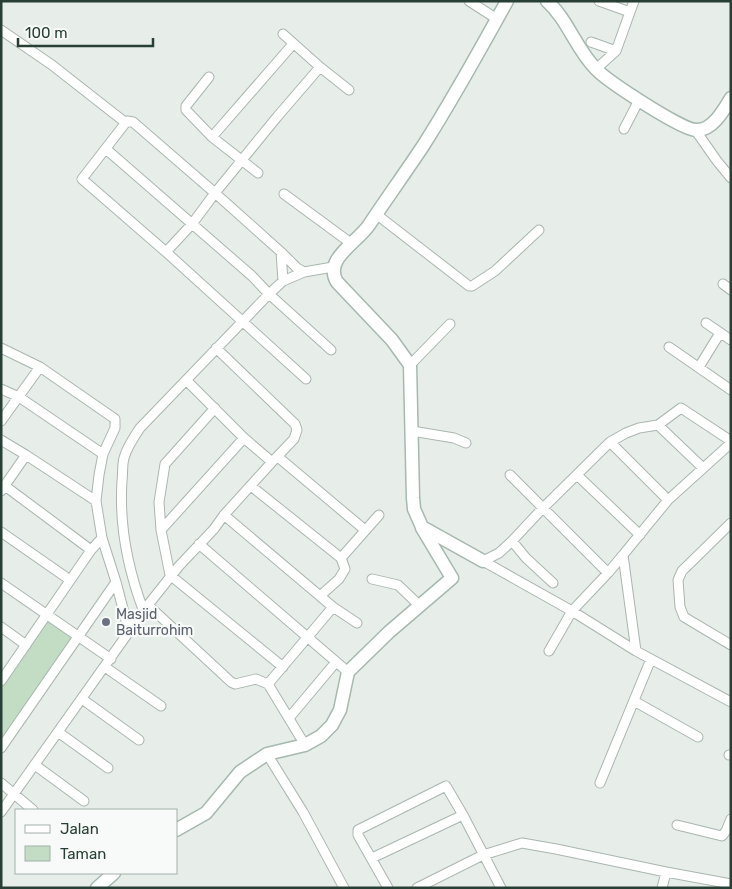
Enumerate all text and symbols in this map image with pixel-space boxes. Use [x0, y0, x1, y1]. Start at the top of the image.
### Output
scale bar [18, 15, 152, 47]
text: 100 m [25, 24, 67, 42]
place label: Masjid Baiturrohim [116, 606, 193, 639]
marker: Masjid Baiturrohim [100, 616, 112, 628]
legend [15, 809, 178, 874]
text: Jalan [60, 820, 99, 838]
text: Taman [60, 845, 106, 863]

